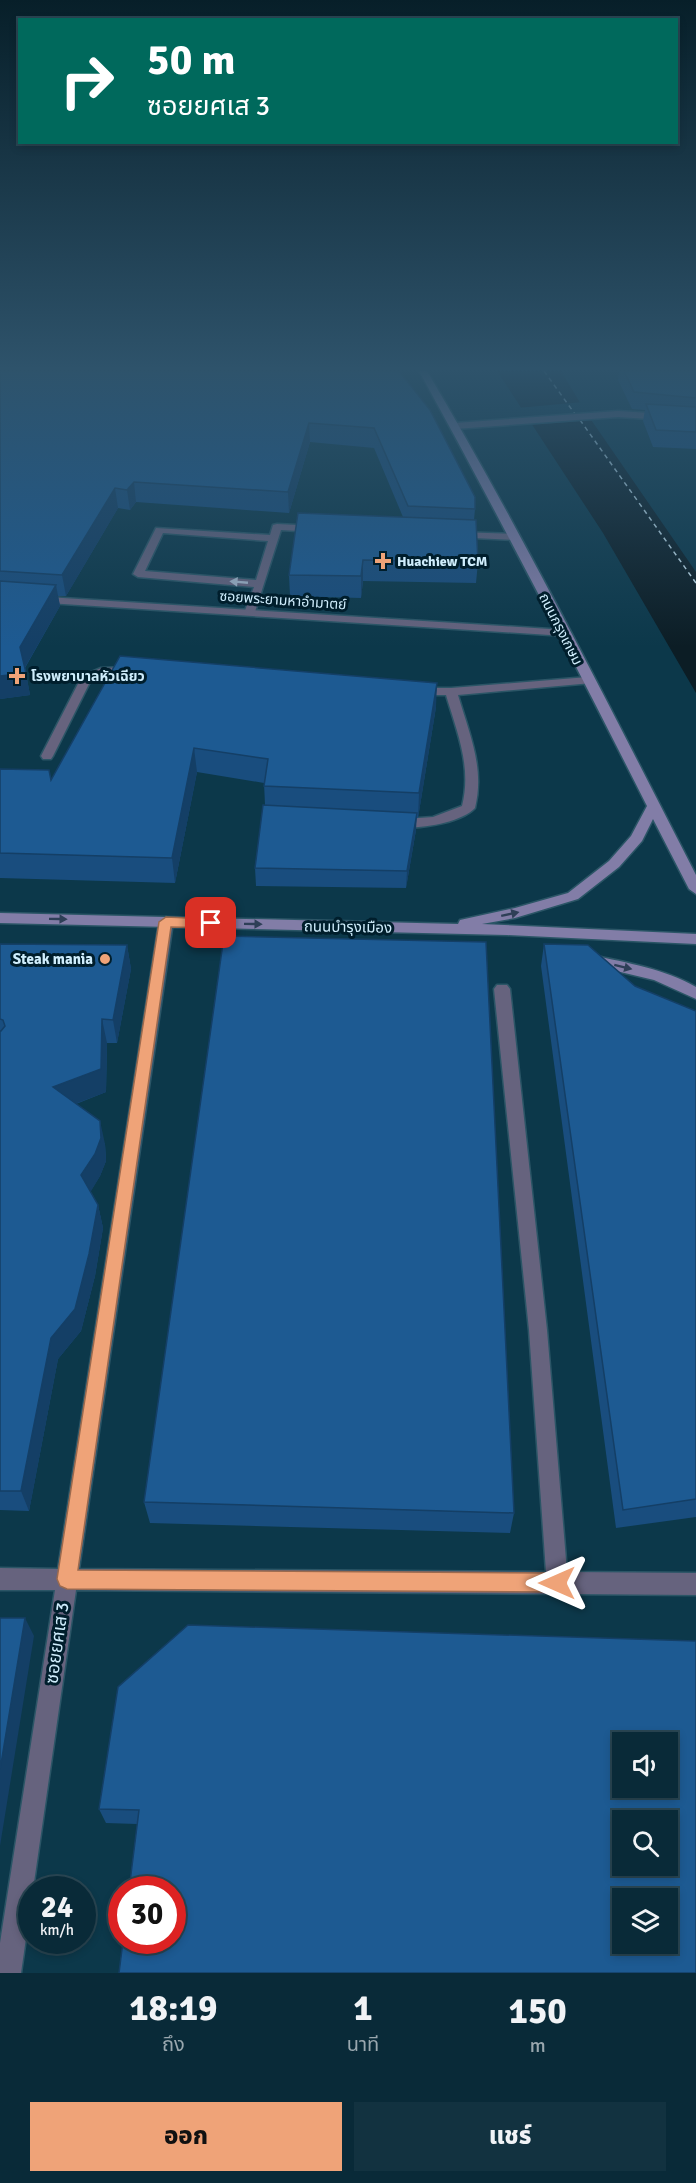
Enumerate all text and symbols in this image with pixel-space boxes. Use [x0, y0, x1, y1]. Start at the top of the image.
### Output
text: 50 m [147, 35, 236, 86]
icon: right [48, 42, 126, 120]
text: ซอยยศเส 3 [147, 90, 270, 123]
marker: Huachiew TCM [374, 552, 392, 570]
place label: Huachiew TCM [397, 553, 487, 570]
one-way arrow [230, 577, 249, 587]
street label: ซอยพระยามหาอำมาตย์ [219, 588, 347, 613]
street label: ถนนกรุงเกษม [535, 590, 586, 668]
marker: โรงพยาบาลหัวเฉียว [8, 667, 26, 685]
place label: โรงพยาบาลหัวเฉียว [31, 668, 145, 685]
pin [185, 897, 236, 948]
icon: arrive [194, 906, 227, 939]
one-way arrow [501, 909, 520, 918]
one-way arrow [49, 914, 68, 924]
street label: ถนนบำรุงเมือง [304, 917, 392, 937]
one-way arrow [244, 919, 263, 929]
place label: Steak mania [13, 950, 93, 968]
marker: Steak mania [98, 952, 112, 966]
one-way arrow [613, 963, 632, 973]
position arrow [525, 1551, 589, 1615]
street label: ซอยยศเส 3 [40, 1601, 74, 1685]
map controls [612, 1732, 678, 1954]
button: sound [612, 1732, 678, 1798]
button: search [612, 1810, 678, 1876]
speed limit sign: 30 [108, 1876, 186, 1954]
button: layers [612, 1888, 678, 1954]
text: 24 [41, 1889, 73, 1926]
text: km/h [40, 1921, 74, 1939]
text: 18:19 [129, 1986, 218, 2031]
text: 1 [353, 1986, 373, 2031]
text: 150 [508, 1989, 567, 2034]
text: ถึง [162, 2032, 185, 2057]
text: นาที [347, 2032, 379, 2057]
text: m [530, 2033, 546, 2058]
button: ออก [30, 2102, 342, 2171]
button: แชร์ [354, 2102, 666, 2171]

